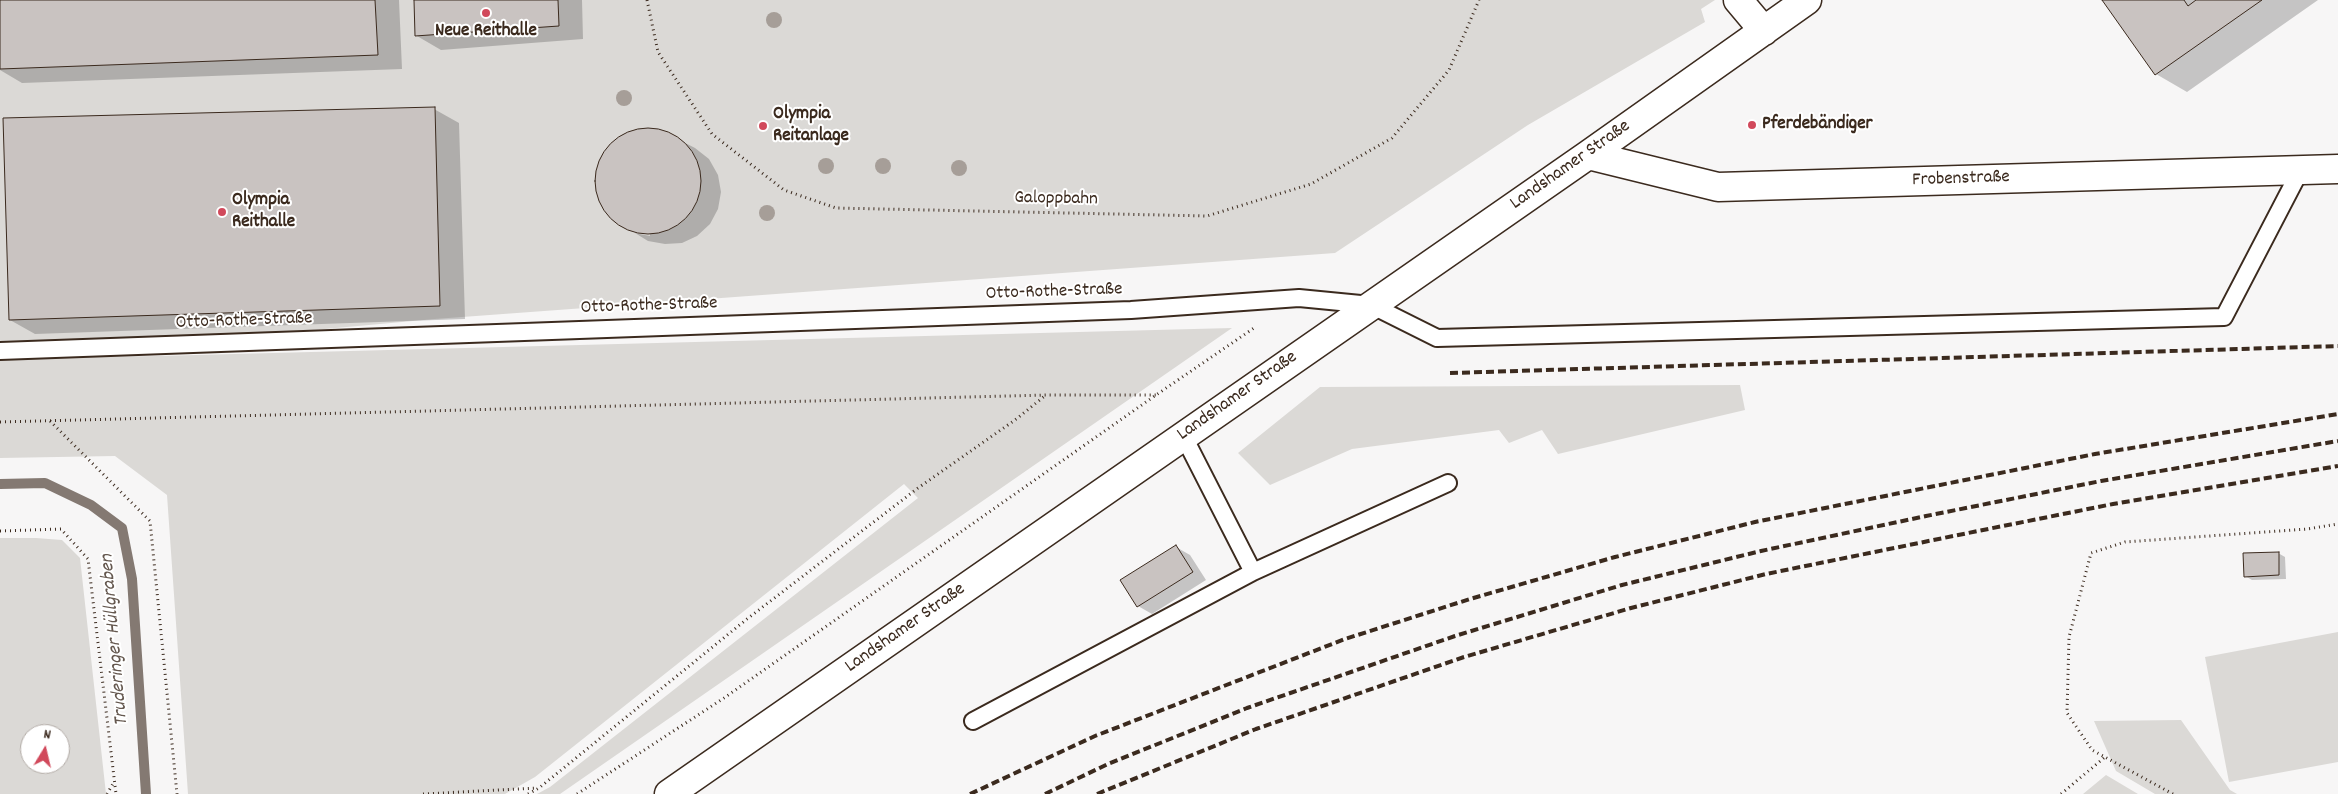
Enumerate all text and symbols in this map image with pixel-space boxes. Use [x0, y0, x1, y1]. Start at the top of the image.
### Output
marker: Neue Reithalle [480, 7, 492, 19]
place label: Neue Reithalle [435, 21, 537, 43]
place label: Olympia Reitanlage [773, 104, 849, 148]
place label: Pferdebändiger [1762, 114, 1873, 136]
street label: Landshamer Straße [1506, 116, 1636, 216]
marker: Pferdebändiger [1746, 119, 1758, 131]
marker: Olympia Reitanlage [757, 120, 769, 132]
street label: Frobenstraße [1912, 167, 2010, 193]
street label: Galoppbahn [1014, 188, 1098, 212]
place label: Olympia Reithalle [232, 190, 295, 234]
marker: Olympia Reithalle [216, 206, 228, 218]
street label: Otto-Rothe-Straße [985, 279, 1123, 307]
street label: Otto-Rothe-Straße [580, 293, 718, 321]
street label: Otto-Rothe-Straße [175, 308, 313, 336]
street label: Landshamer Straße [1173, 347, 1303, 447]
water label: Truderinger Hüllgraben [97, 553, 135, 727]
street label: Landshamer Straße [841, 579, 971, 679]
north arrow [20, 724, 70, 774]
text: N [42, 725, 52, 746]

